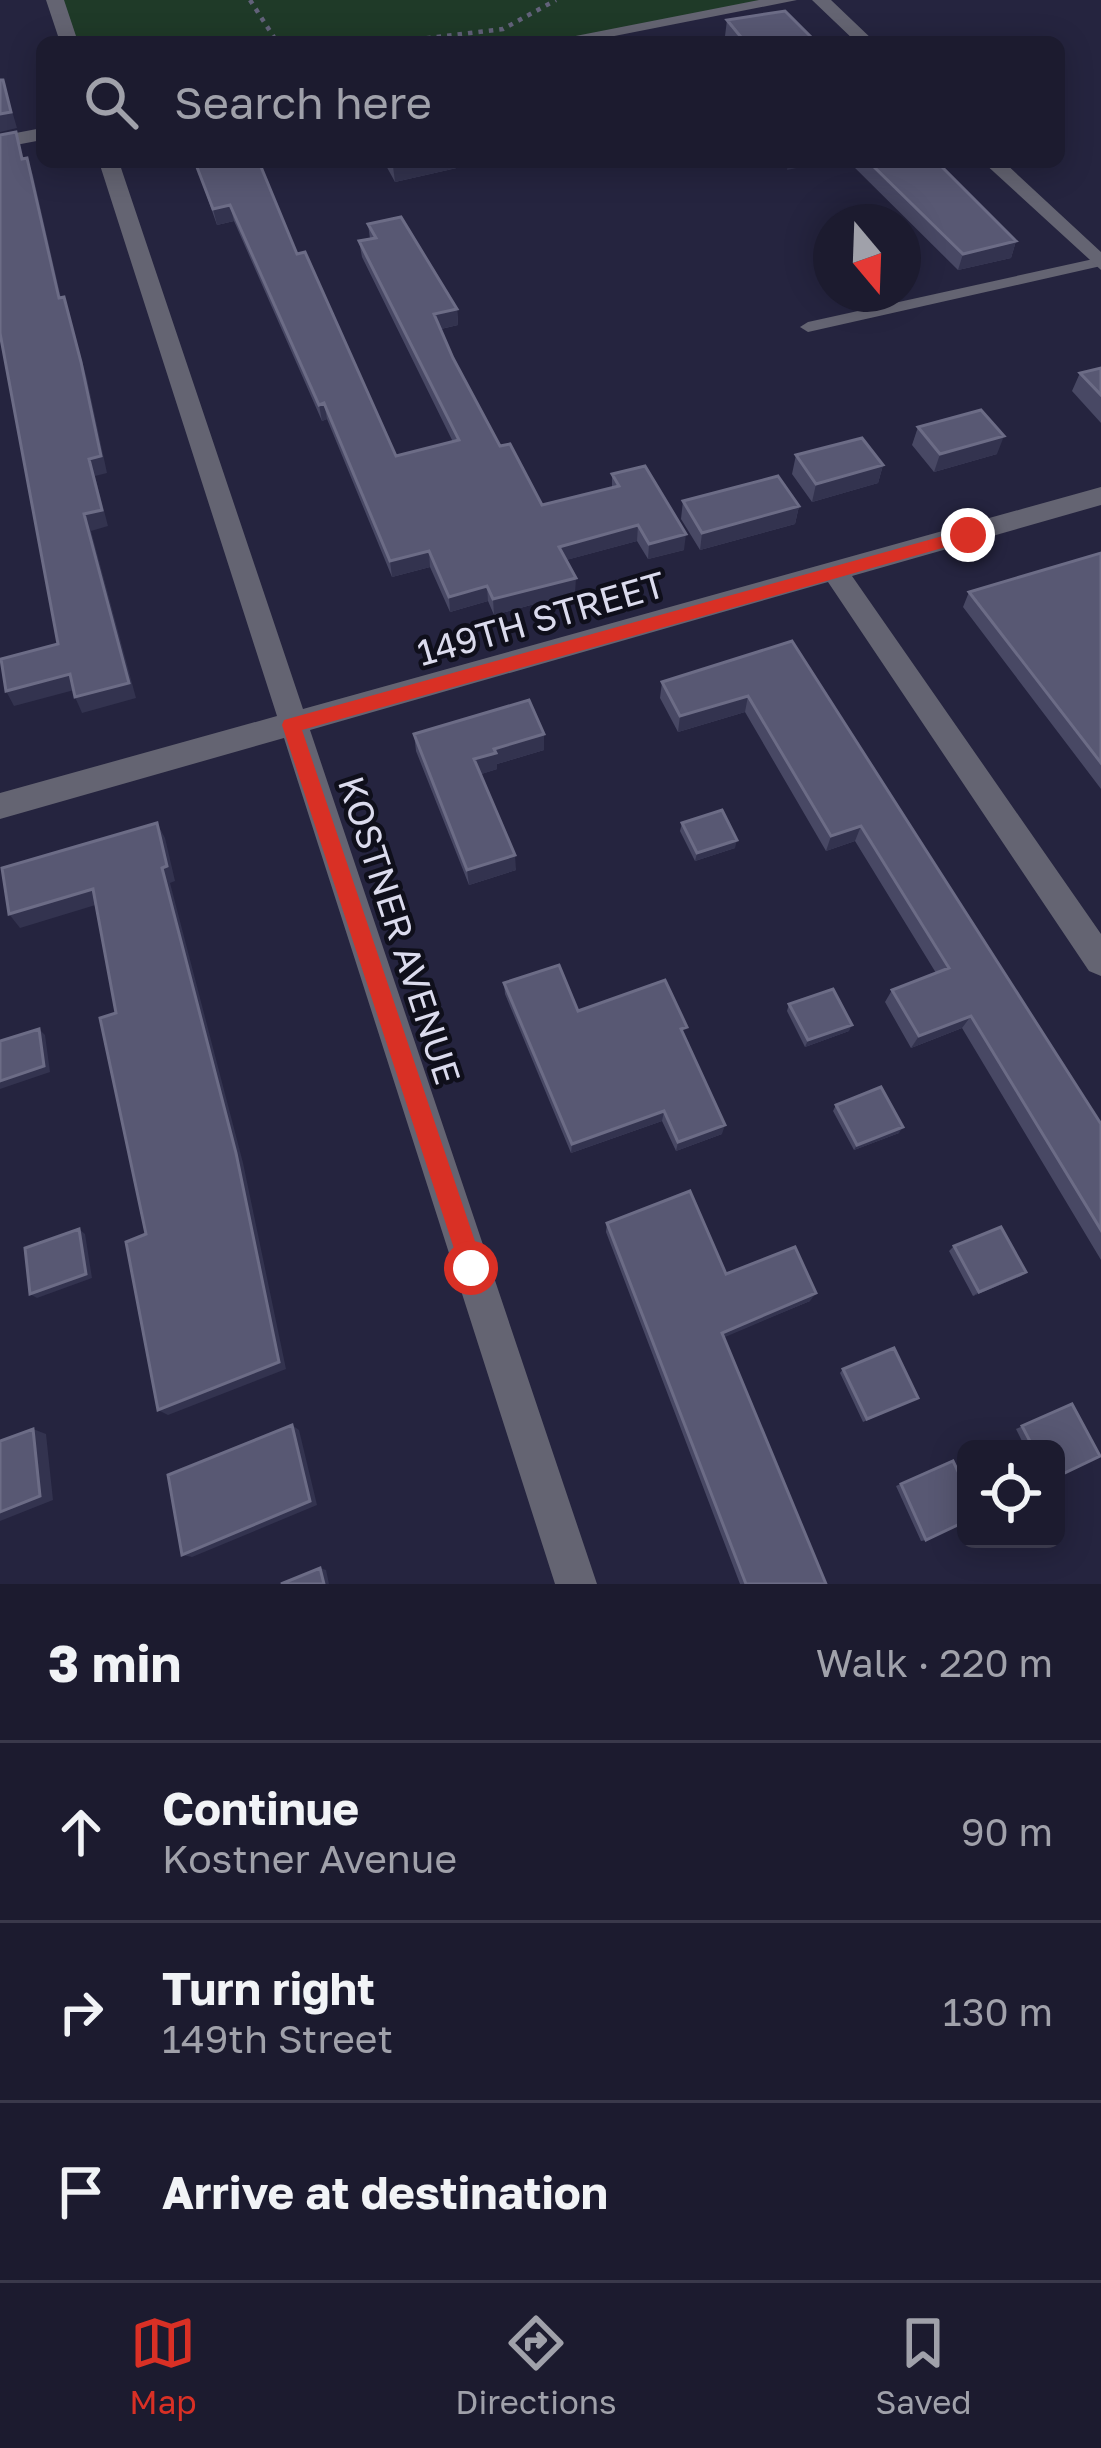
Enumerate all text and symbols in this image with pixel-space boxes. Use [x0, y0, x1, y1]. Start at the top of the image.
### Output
search box [36, 36, 1065, 168]
icon: search [78, 69, 144, 135]
text: Search here [174, 75, 432, 129]
north arrow [813, 204, 921, 312]
route end [941, 508, 995, 562]
street label: 149TH STREET [412, 562, 670, 674]
street label: KOSTNER AVENUE [330, 771, 470, 1089]
route start [444, 1241, 498, 1295]
map controls [957, 1440, 1065, 1548]
button: locate [957, 1440, 1065, 1548]
text: 3 min [48, 1632, 181, 1693]
text: Walk · 220 m [816, 1639, 1053, 1686]
text: Continue [162, 1781, 359, 1835]
icon: ahead [48, 1799, 114, 1865]
text: 90 m [961, 1808, 1053, 1855]
text: Kostner Avenue [162, 1835, 457, 1882]
text: Turn right [162, 1961, 375, 2015]
icon: right [48, 1979, 114, 2045]
text: 130 m [943, 1988, 1053, 2035]
text: 149th Street [162, 2015, 393, 2062]
icon: arrive [48, 2159, 114, 2225]
text: Arrive at destination [162, 2165, 608, 2219]
tab: Map [129, 2310, 197, 2421]
tab: Directions [455, 2310, 617, 2421]
tab: Saved [875, 2310, 972, 2421]

